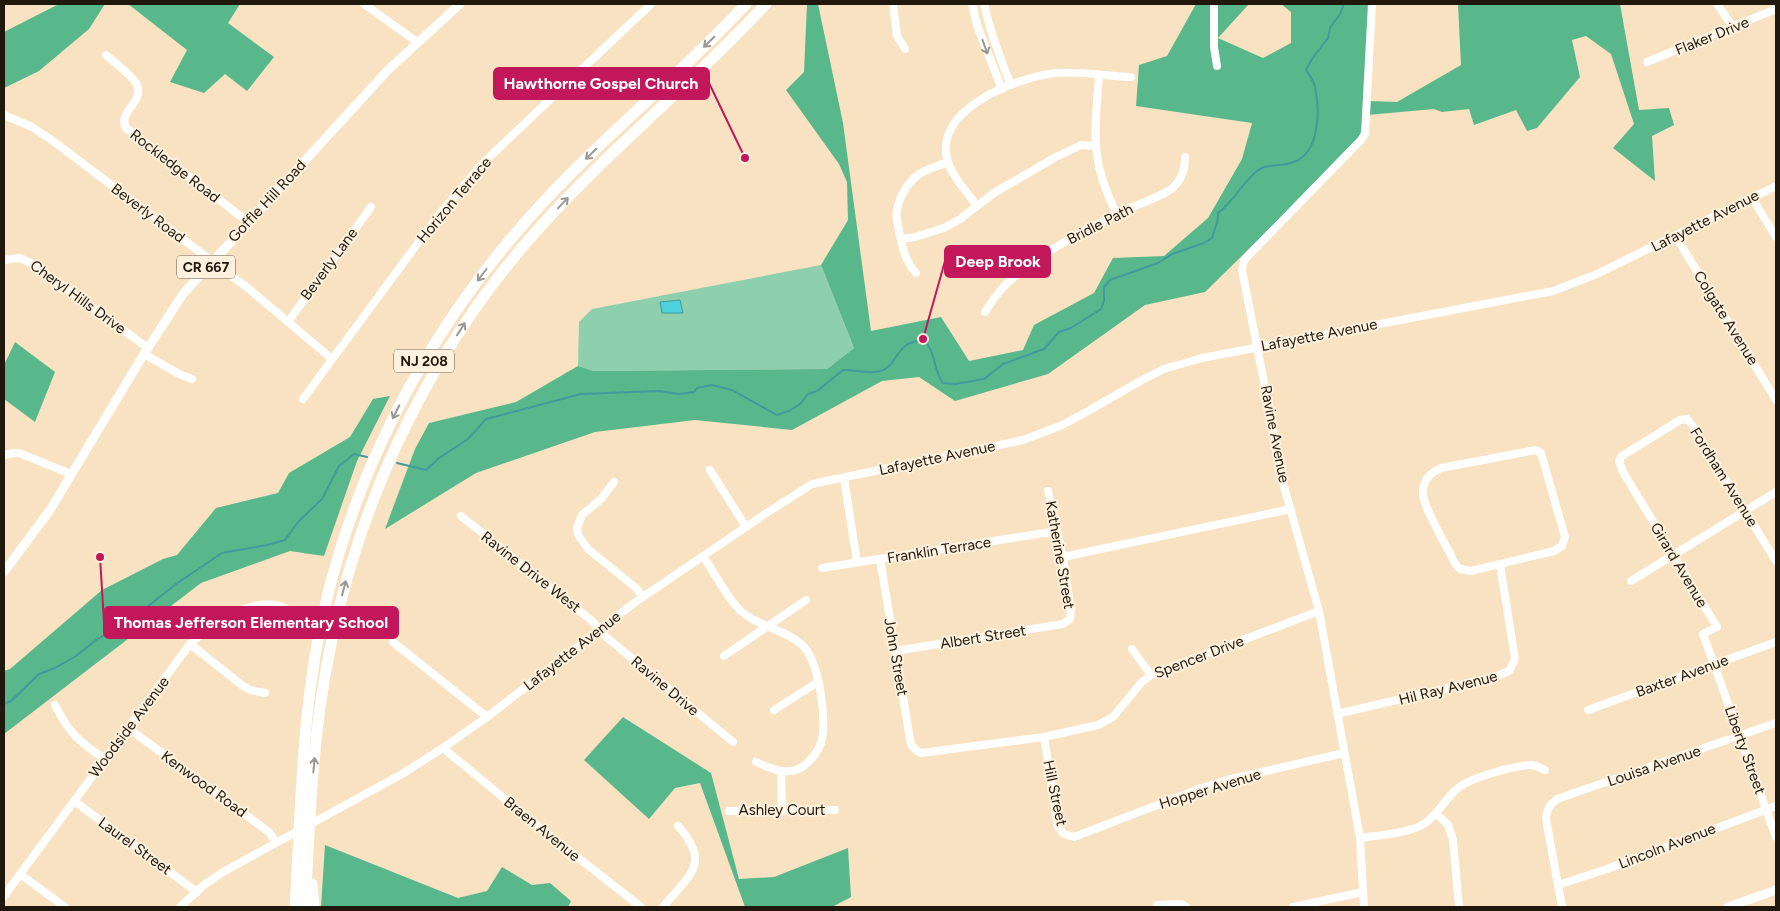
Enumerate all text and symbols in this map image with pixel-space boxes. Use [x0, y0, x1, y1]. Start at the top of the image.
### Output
street label: Flaker Drive [1673, 13, 1751, 59]
one-way arrow [702, 36, 715, 48]
one-way arrow [981, 39, 990, 54]
callout: Hawthorne Gospel Church [494, 68, 709, 99]
text: Hawthorne Gospel Church [504, 74, 698, 93]
street label: Rockledge Road [127, 125, 223, 207]
one-way arrow [585, 148, 598, 160]
street label: Horizon Terrace [413, 154, 495, 246]
street label: Goffle Hill Road [224, 156, 310, 246]
street label: Beverly Road [108, 179, 188, 247]
street label: Lafayette Avenue [1648, 186, 1762, 256]
one-way arrow [557, 197, 569, 209]
street label: Bridle Path [1064, 200, 1136, 248]
street label: Beverly Lane [297, 224, 361, 304]
callout: Deep Brook [945, 246, 1050, 277]
text: Deep Brook [955, 252, 1041, 271]
street label: Cheryl Hills Drive [27, 256, 129, 338]
road number: CR 667 [177, 256, 235, 278]
one-way arrow [477, 268, 488, 281]
street label: Colgate Avenue [1690, 268, 1762, 368]
street label: Lafayette Avenue [1259, 315, 1379, 355]
one-way arrow [457, 323, 467, 337]
road number: NJ 208 [394, 350, 454, 372]
street label: Ravine Avenue [1257, 384, 1293, 484]
one-way arrow [391, 404, 400, 419]
street label: Fordham Avenue [1686, 424, 1762, 530]
street label: Lafayette Avenue [877, 437, 997, 479]
street label: Katherine Street [1042, 499, 1078, 611]
street label: Girard Avenue [1647, 519, 1711, 611]
street label: Ravine Drive West [478, 528, 585, 617]
street label: Franklin Terrace [886, 533, 992, 567]
one-way arrow [340, 580, 350, 596]
callout: Thomas Jefferson Elementary School [104, 607, 398, 638]
street label: Lafayette Avenue [520, 607, 624, 695]
text: Thomas Jefferson Elementary School [114, 613, 388, 632]
street label: John Street [880, 617, 912, 698]
street label: Albert Street [939, 621, 1028, 653]
street label: Spencer Drive [1152, 632, 1246, 682]
street label: Baxter Avenue [1633, 651, 1731, 701]
street label: Ravine Drive [627, 652, 703, 720]
street label: Hil Ray Avenue [1397, 667, 1499, 709]
street label: Woodside Avenue [85, 673, 173, 781]
street label: Liberty Street [1721, 703, 1769, 797]
street label: Louisa Avenue [1605, 742, 1703, 790]
street label: Kenwood Road [158, 747, 250, 821]
one-way arrow [309, 757, 318, 773]
street label: Hill Street [1039, 758, 1071, 828]
street label: Hopper Avenue [1157, 765, 1263, 813]
street label: Braen Avenue [500, 793, 584, 865]
street label: Ashley Court [738, 801, 826, 819]
street label: Laurel Street [95, 813, 175, 879]
street label: Lincoln Avenue [1616, 819, 1718, 873]

